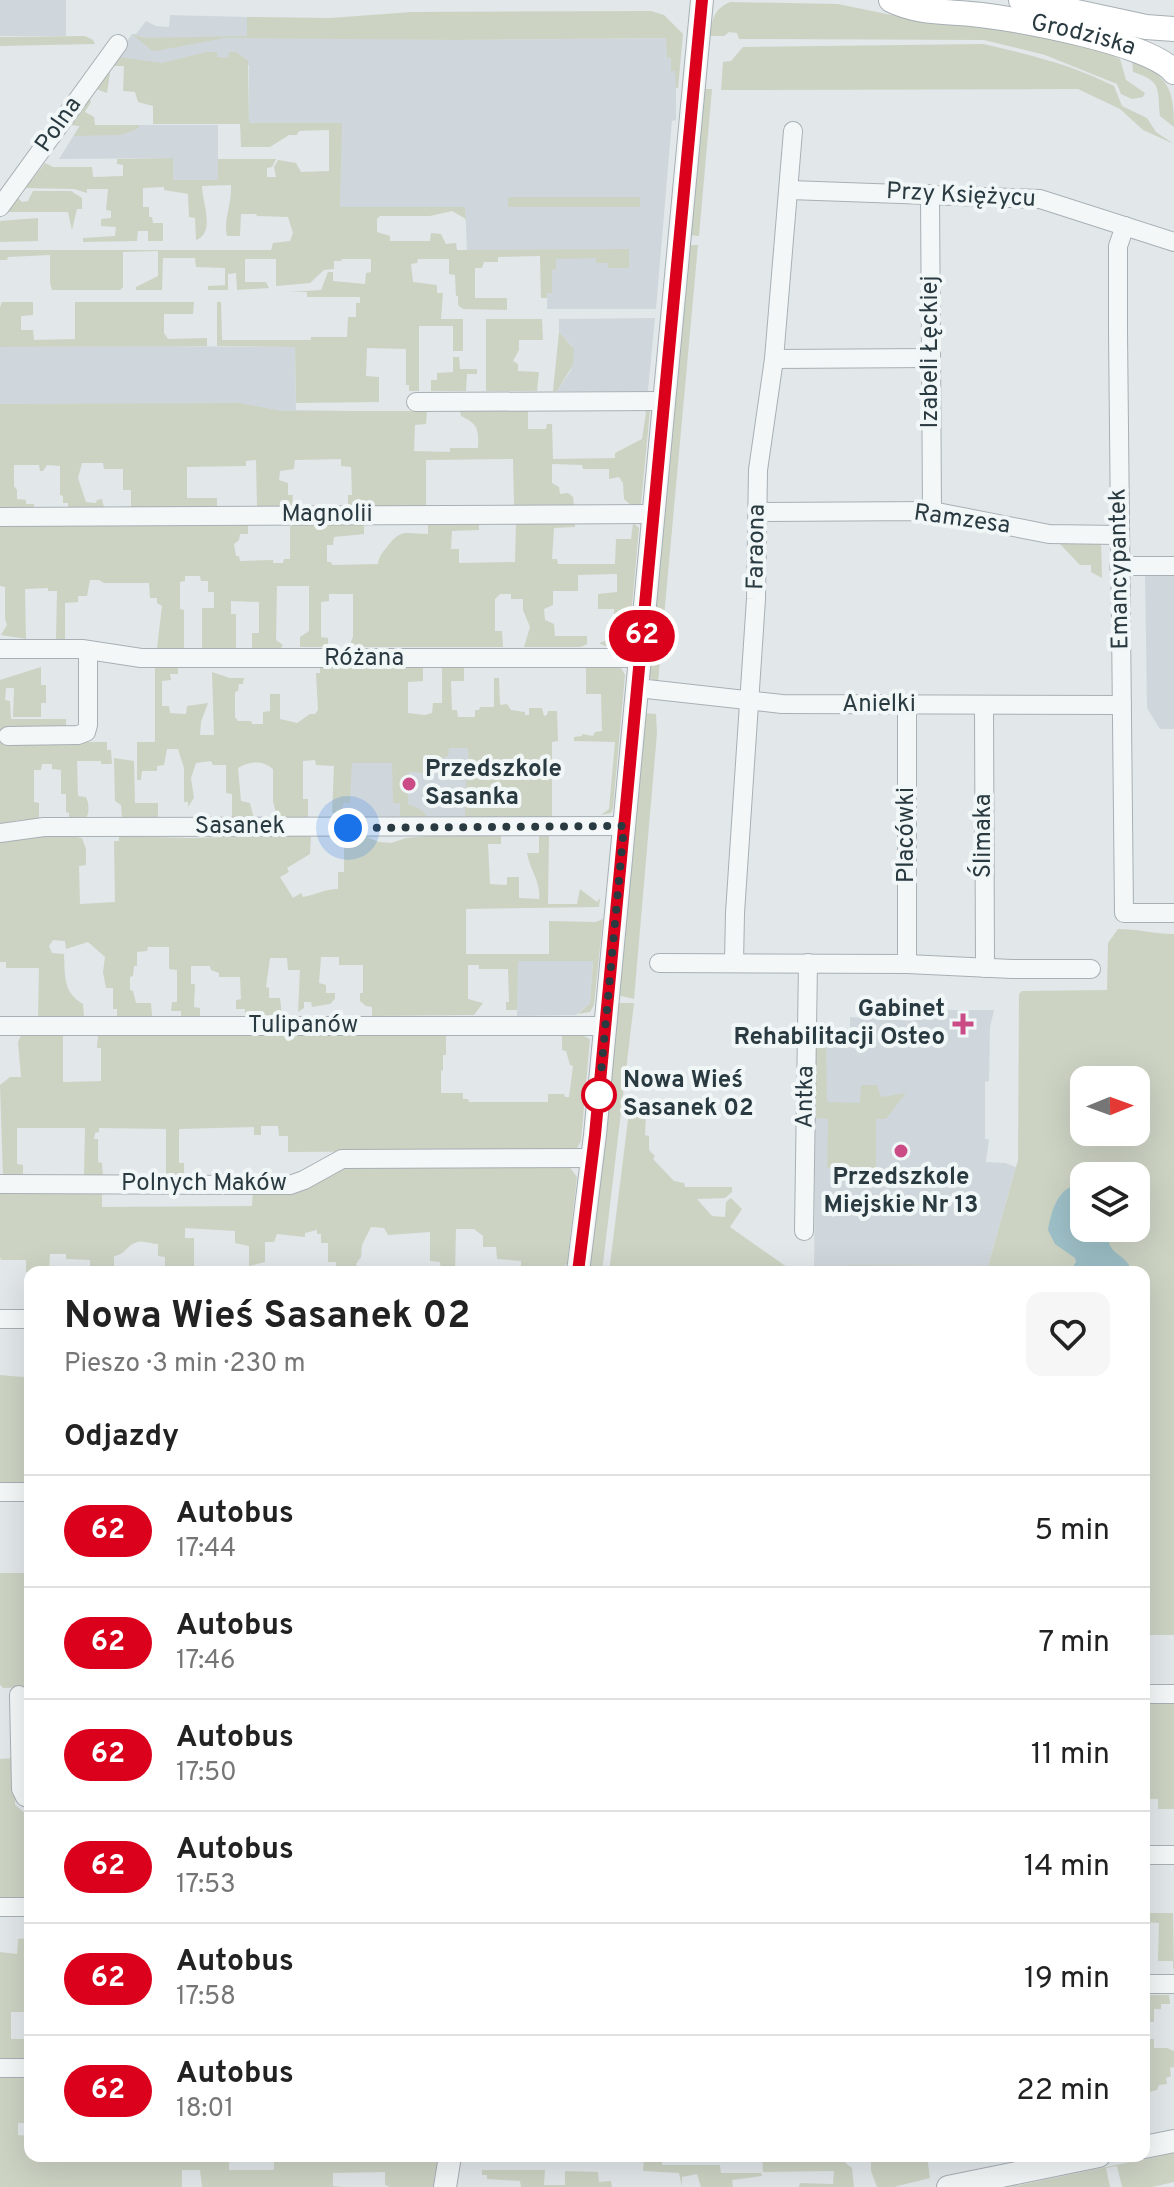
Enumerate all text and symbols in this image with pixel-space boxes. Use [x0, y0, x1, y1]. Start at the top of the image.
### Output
street label: Grodziska [1028, 8, 1139, 64]
street label: Polna [29, 91, 89, 159]
street label: Przy Księżycu [885, 177, 1037, 215]
street label: Izabeli Łęckiej [916, 276, 946, 428]
street label: Emancypantek [1104, 488, 1136, 650]
street label: Ramzesa [912, 498, 1012, 542]
street label: Magnolii [282, 500, 373, 530]
street label: Faraona [741, 504, 773, 590]
line badge: 62 [606, 610, 678, 662]
text: 62 [625, 618, 659, 654]
street label: Różana [324, 644, 404, 674]
street label: Anielki [842, 690, 916, 720]
place label: Przedszkole Sasanka [425, 755, 562, 813]
marker: Przedszkole Sasanka [400, 775, 418, 793]
street label: Placówki [892, 787, 922, 883]
street label: Ślimaka [967, 794, 999, 878]
your location [328, 808, 368, 848]
street label: Sasanek [195, 812, 285, 842]
place label: Gabinet Rehabilitacji Osteo [734, 995, 945, 1053]
street label: Tulipanów [248, 1011, 358, 1041]
marker: Gabinet Rehabilitacji Osteo [952, 1013, 974, 1035]
street label: Antka [790, 1065, 822, 1129]
place label: Nowa Wieś Sasanek 02 [623, 1066, 754, 1124]
north arrow [1070, 1066, 1150, 1146]
map controls [1070, 1066, 1150, 1242]
marker: Nowa Wieś Sasanek 02 [582, 1078, 616, 1112]
marker: Przedszkole Miejskie Nr 13 [892, 1142, 910, 1160]
button: layers [1070, 1162, 1150, 1242]
place label: Przedszkole Miejskie Nr 13 [824, 1163, 978, 1221]
street label: Polnych Maków [121, 1169, 287, 1199]
button: heart [1026, 1292, 1110, 1376]
text: Nowa Wieś Sasanek 02 [64, 1293, 471, 1342]
text: Pieszo · 3 min · 230 m [64, 1348, 306, 1381]
text: Odjazdy [64, 1419, 179, 1456]
text: Autobus [176, 1496, 294, 1533]
text: 62 [91, 1513, 125, 1549]
text: 5 min [1034, 1513, 1110, 1550]
text: 17:44 [176, 1533, 236, 1566]
text: Autobus [176, 1608, 294, 1645]
text: 62 [91, 1625, 125, 1661]
text: 7 min [1039, 1625, 1110, 1662]
text: 17:46 [176, 1645, 236, 1678]
text: Autobus [176, 1720, 294, 1757]
text: 62 [91, 1737, 125, 1773]
text: 11 min [1031, 1737, 1110, 1774]
text: 17:50 [176, 1757, 237, 1790]
text: Autobus [176, 1832, 294, 1869]
text: 62 [91, 1849, 125, 1885]
text: 14 min [1024, 1849, 1110, 1886]
text: 17:53 [176, 1869, 236, 1902]
text: Autobus [176, 1944, 294, 1981]
text: 62 [91, 1961, 125, 1997]
text: 19 min [1024, 1961, 1110, 1998]
text: 17:58 [176, 1981, 236, 2014]
text: Autobus [176, 2056, 294, 2093]
text: 62 [91, 2073, 125, 2109]
text: 22 min [1016, 2073, 1110, 2110]
text: 18:01 [176, 2093, 234, 2126]

